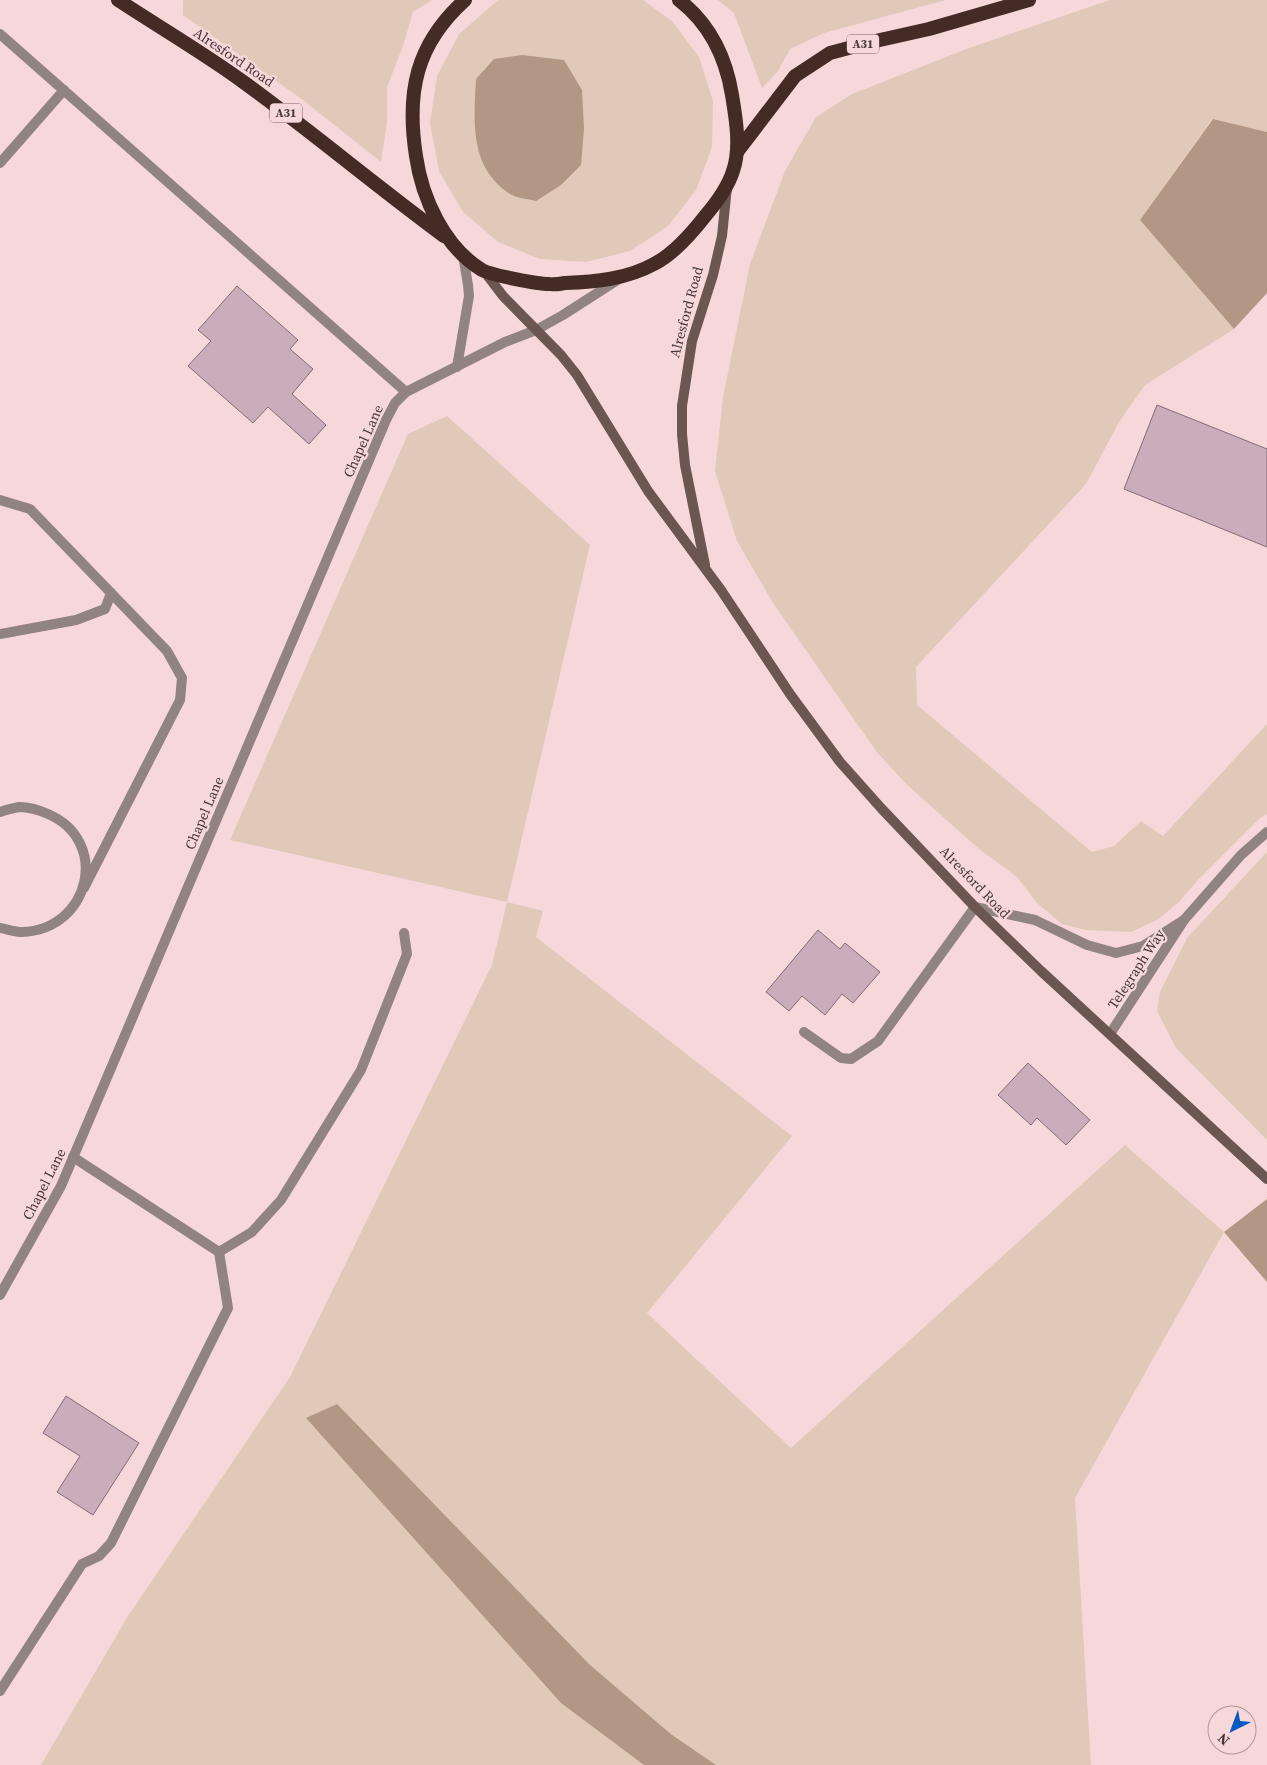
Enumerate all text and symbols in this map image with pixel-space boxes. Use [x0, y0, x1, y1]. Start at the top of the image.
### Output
street label: Alresford Road [190, 23, 278, 91]
road number: A31 [847, 34, 879, 54]
road number: A31 [270, 104, 302, 122]
street label: Alresford Road [664, 264, 708, 360]
street label: Chapel Lane [338, 401, 388, 481]
street label: Chapel Lane [180, 773, 228, 853]
street label: Alresford Road [935, 841, 1015, 923]
street label: Telegraph Way [1103, 924, 1170, 1013]
street label: Chapel Lane [17, 1145, 71, 1223]
north arrow [1207, 1705, 1257, 1755]
text: N [1213, 1729, 1234, 1751]

